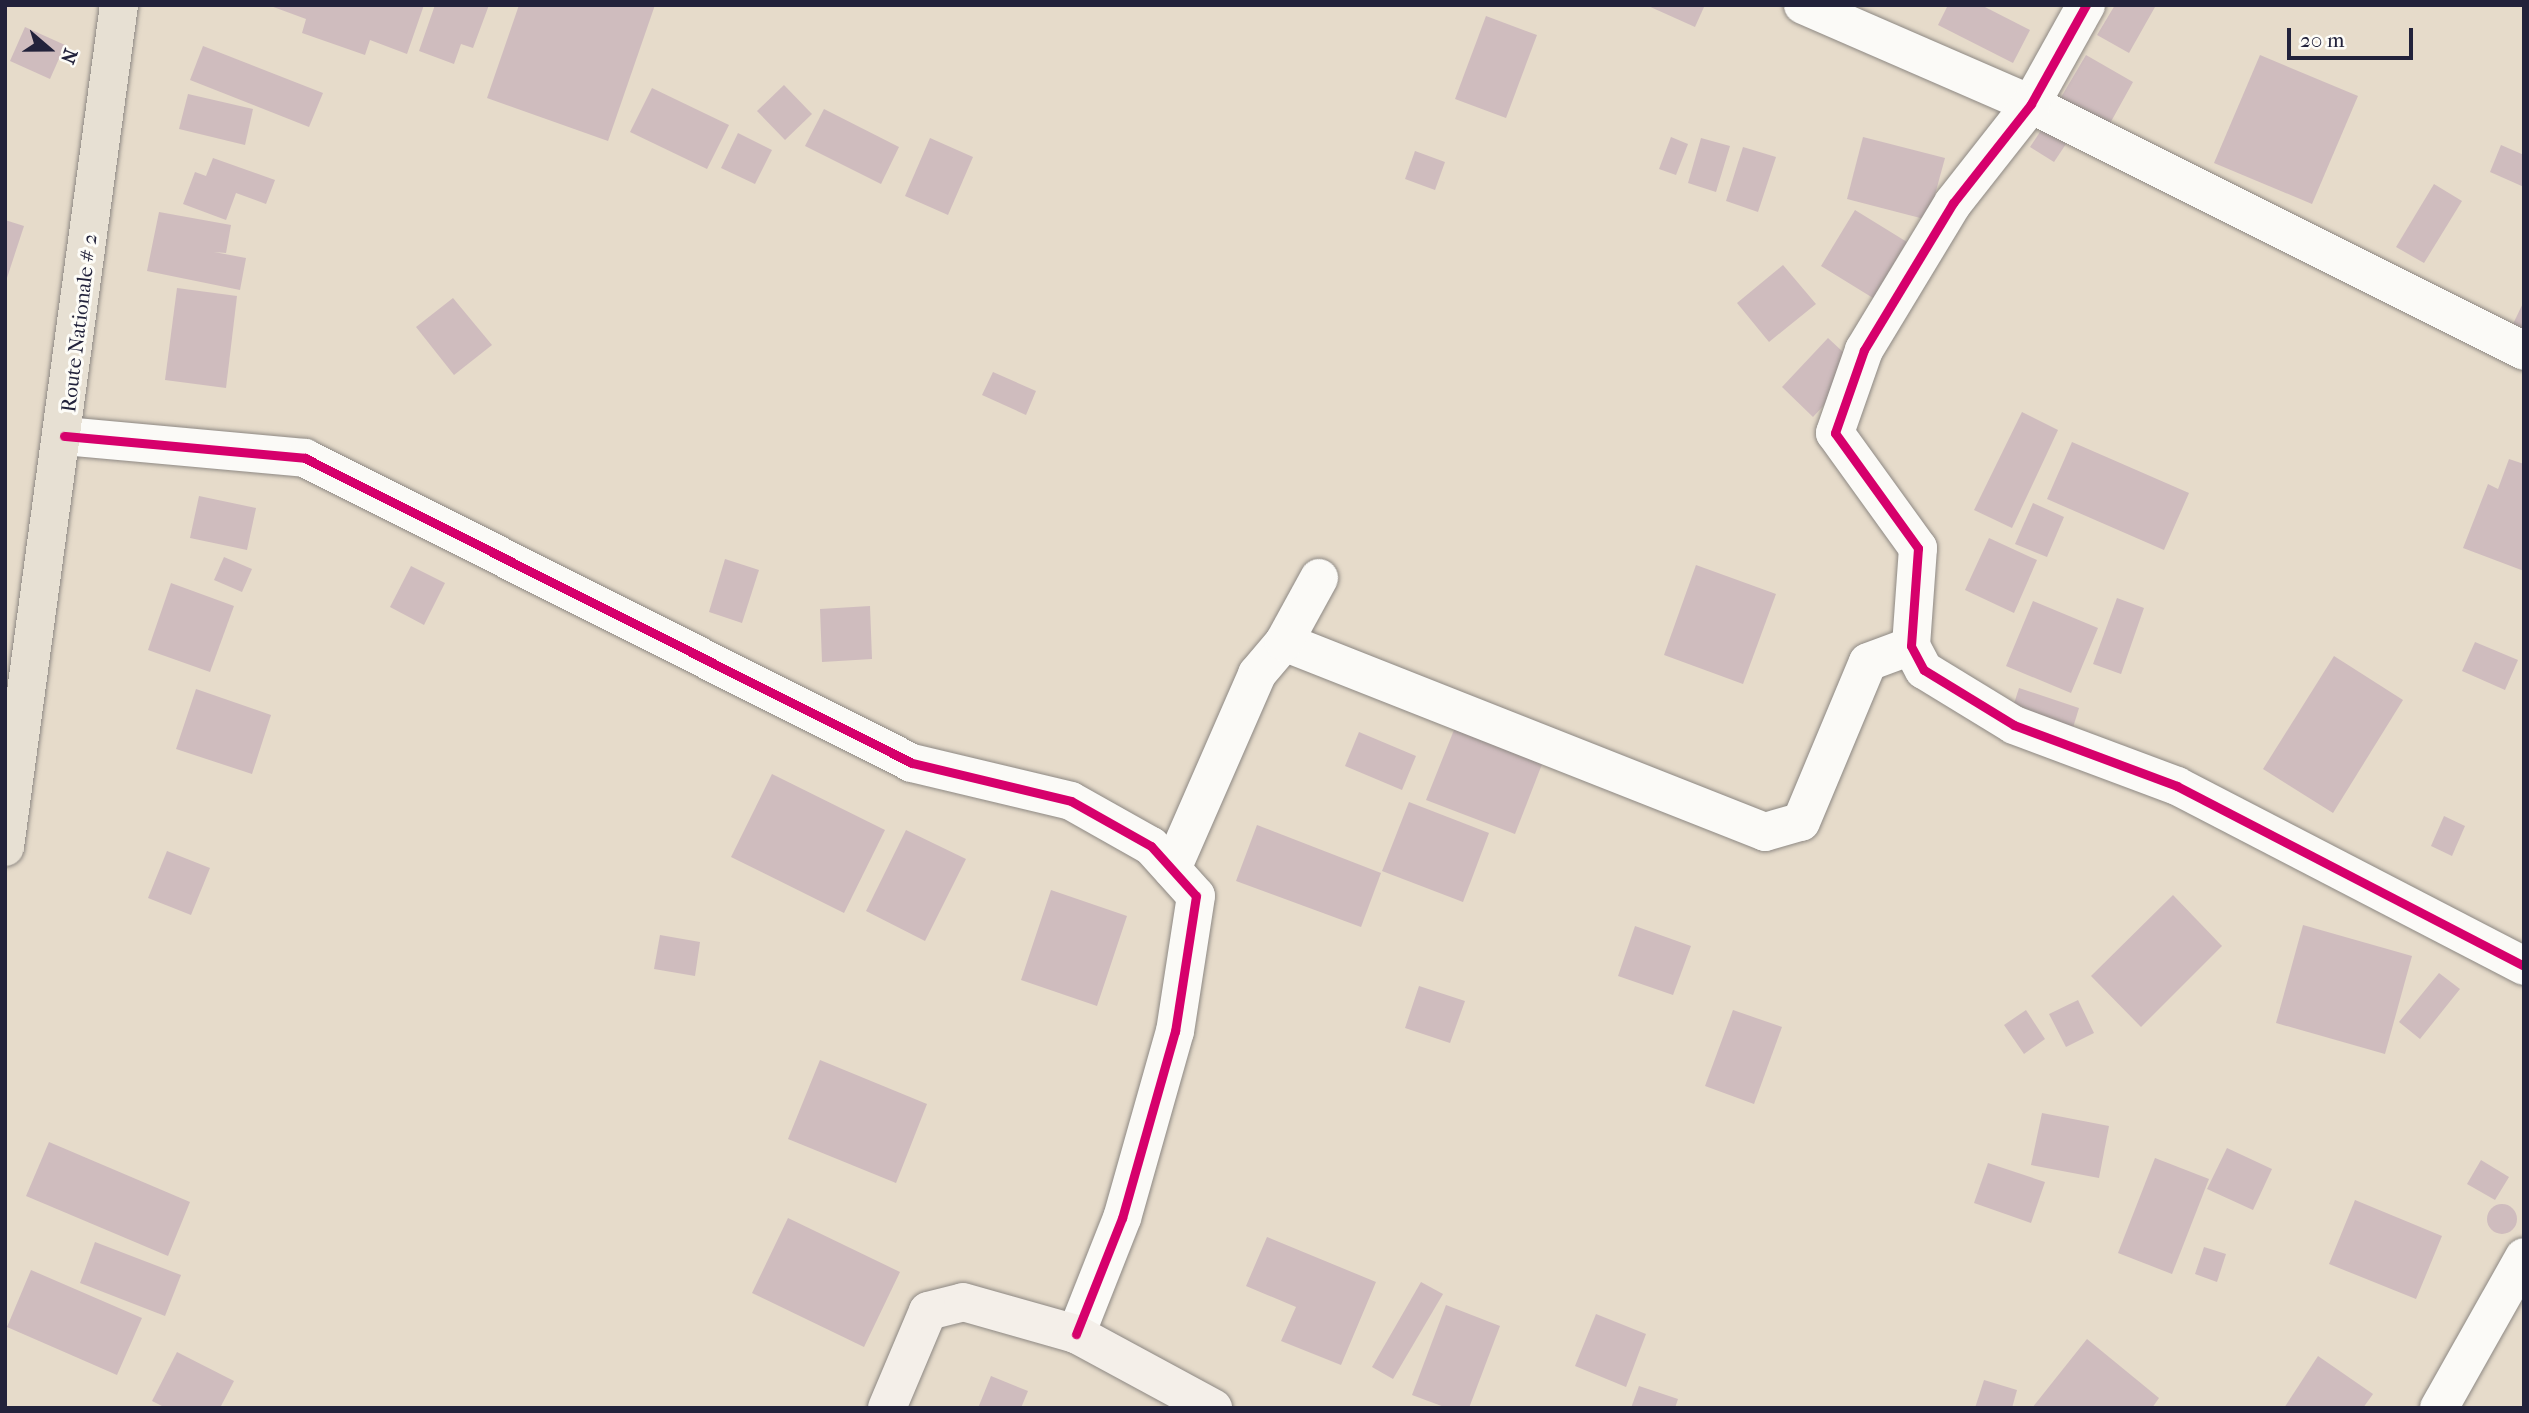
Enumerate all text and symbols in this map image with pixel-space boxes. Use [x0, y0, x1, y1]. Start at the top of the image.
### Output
north arrow [14, 14, 84, 84]
scale bar [2291, 14, 2417, 58]
text: 20 m [2300, 28, 2344, 52]
text: N [56, 46, 82, 67]
street label: Route Nationale # 2 [56, 232, 102, 414]

